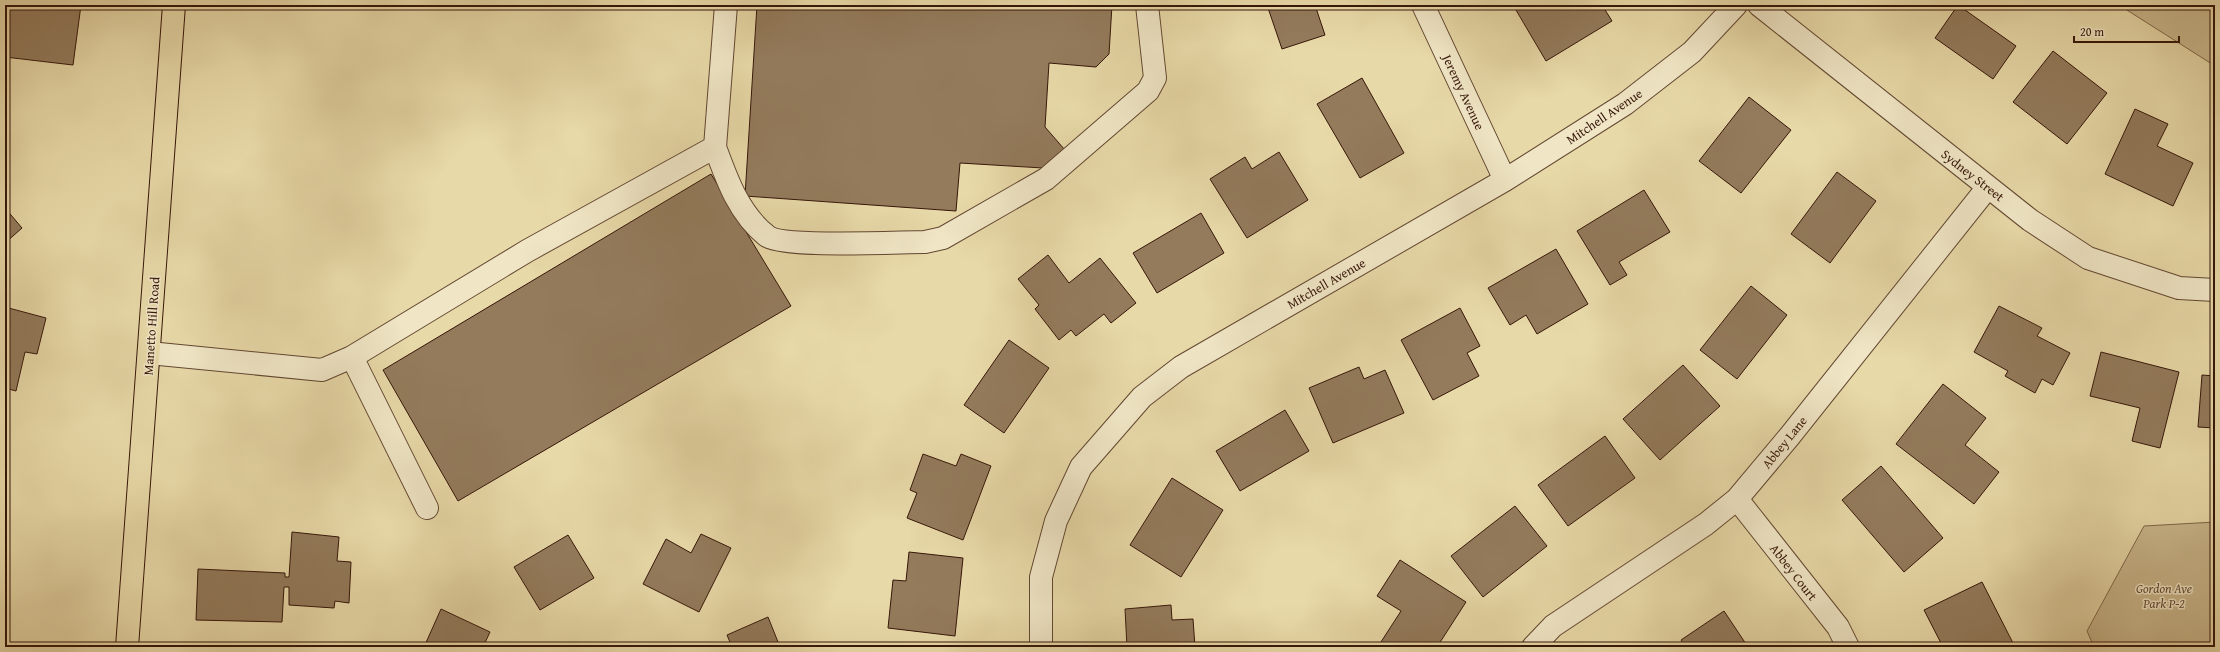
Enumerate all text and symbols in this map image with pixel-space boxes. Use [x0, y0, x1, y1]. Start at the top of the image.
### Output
scale bar [2074, 18, 2179, 44]
text: 20 m [2080, 23, 2104, 40]
street label: Jeremy Avenue [1437, 50, 1489, 133]
street label: Mitchell Avenue [1562, 84, 1646, 149]
street label: Sydney Street [1937, 145, 2009, 206]
street label: Mitchell Avenue [1283, 253, 1369, 314]
street label: Manetto Hill Road [139, 276, 164, 376]
street label: Abbey Lane [1757, 412, 1811, 473]
street label: Abbey Court [1765, 540, 1822, 605]
park label: Gordon Ave Park P-2 [2136, 579, 2192, 613]

